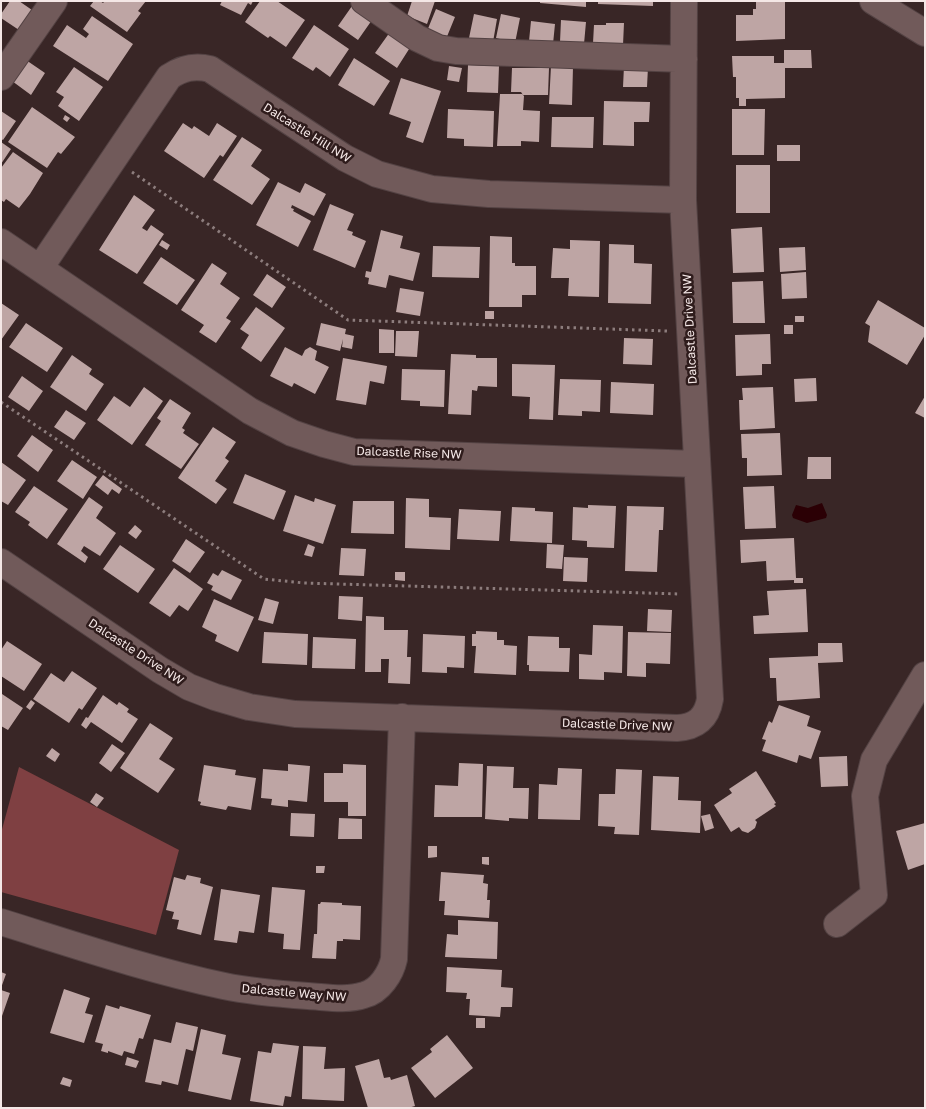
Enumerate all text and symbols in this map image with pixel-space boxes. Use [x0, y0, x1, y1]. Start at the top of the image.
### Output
street label: Dalcastle Hill NW [260, 100, 354, 166]
street label: Dalcastle Drive NW [680, 273, 700, 385]
street label: Dalcastle Rise NW [356, 444, 462, 462]
street label: Dalcastle Drive NW [86, 616, 186, 688]
street label: Dalcastle Drive NW [562, 716, 672, 734]
street label: Dalcastle Way NW [241, 981, 347, 1005]

